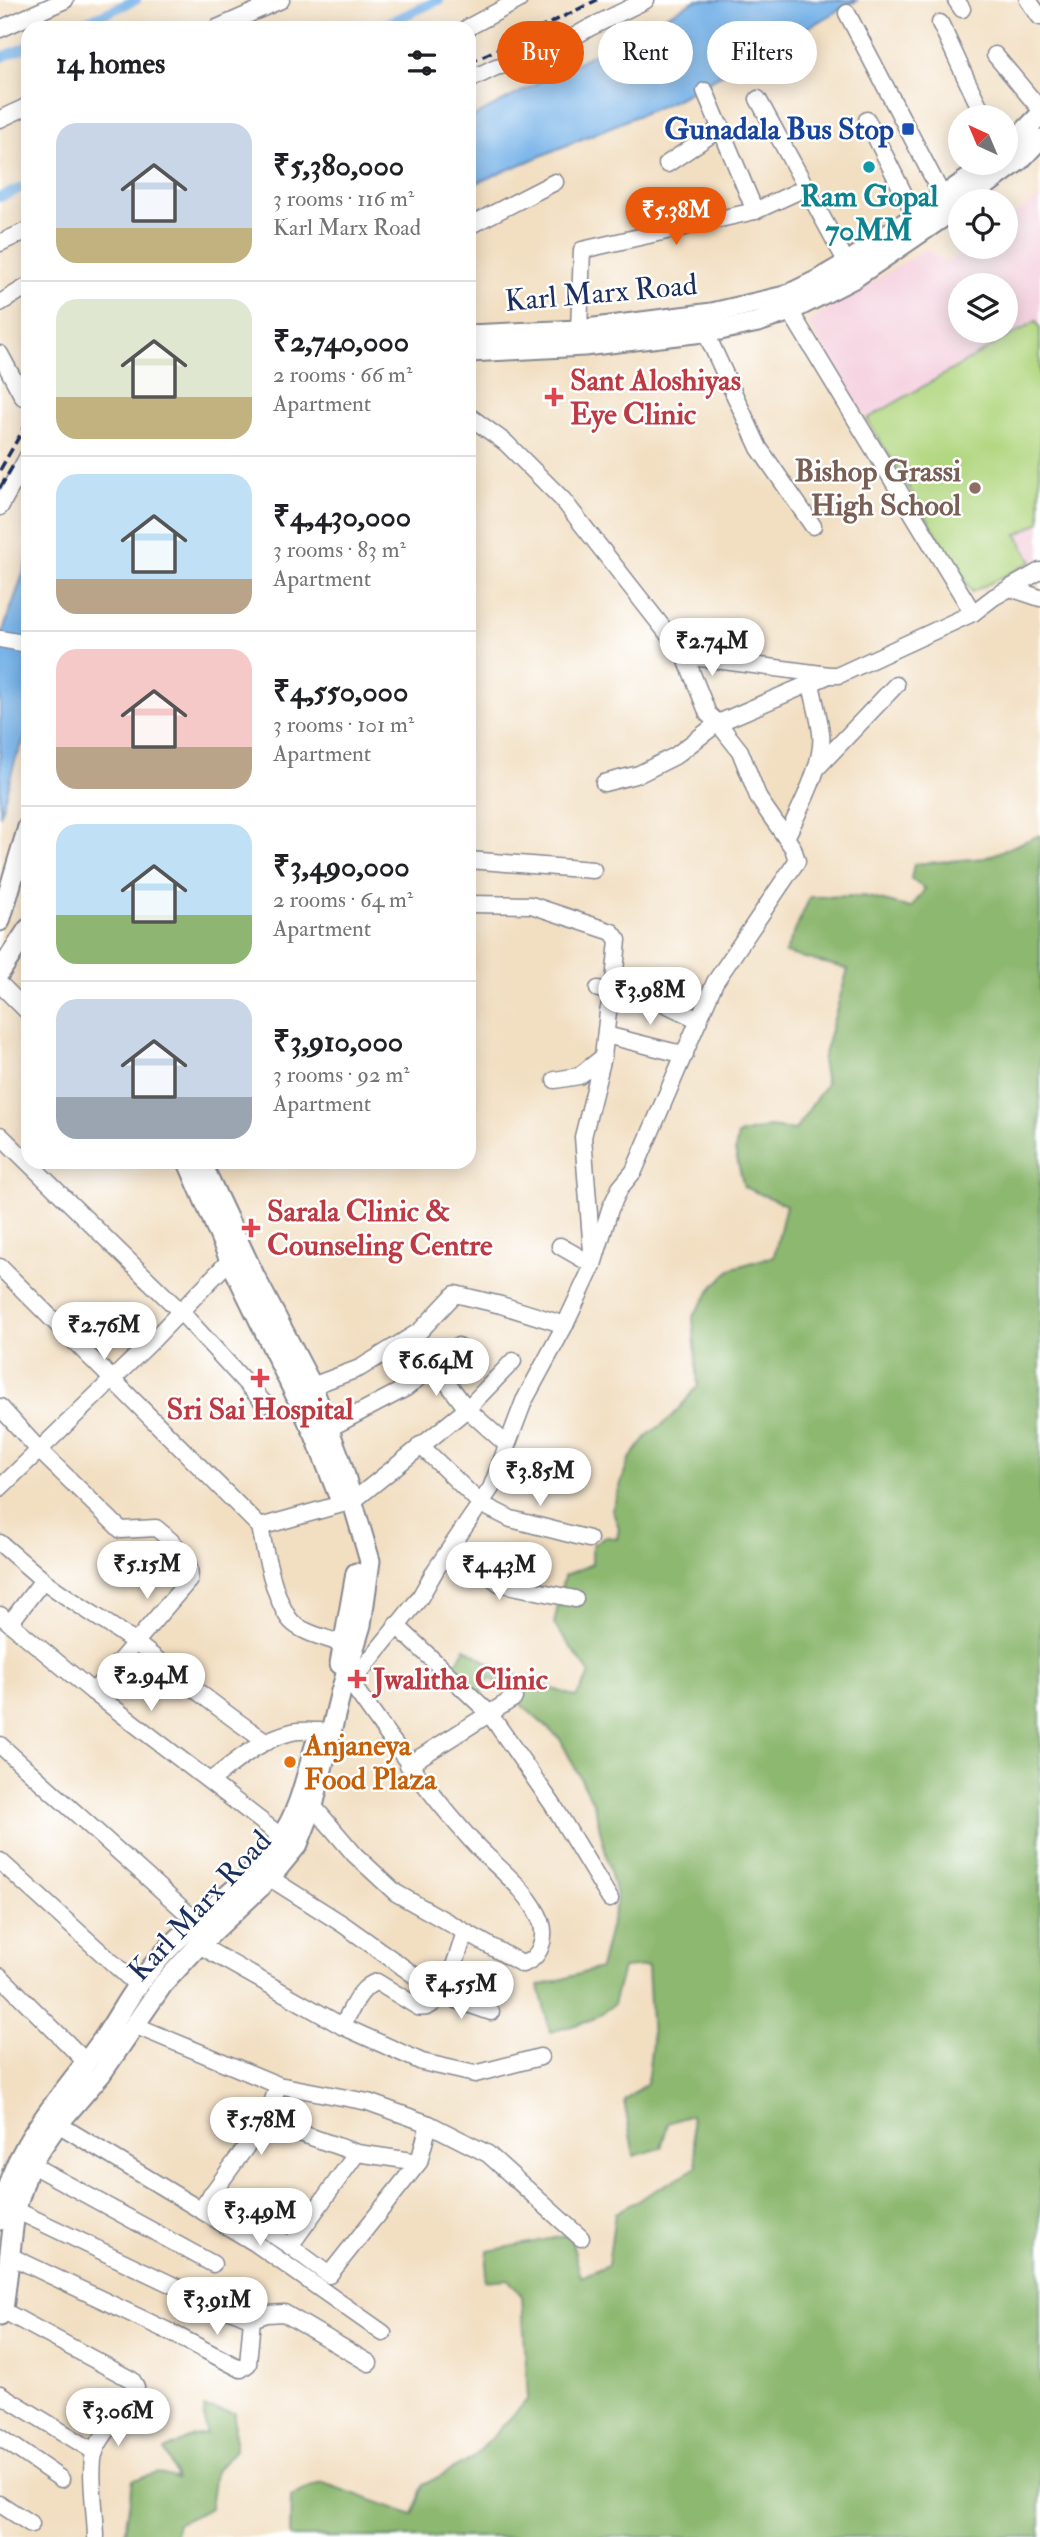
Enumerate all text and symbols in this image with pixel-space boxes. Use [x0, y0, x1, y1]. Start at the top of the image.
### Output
chip: Buy [497, 21, 584, 84]
chip: Rent [598, 21, 693, 84]
chip: Filters [707, 21, 817, 84]
icon: filters [403, 44, 441, 82]
text: 14 homes [56, 45, 165, 82]
north arrow [948, 105, 1018, 175]
map controls [948, 105, 1018, 343]
place label: Gunadala Bus Stop [664, 111, 894, 148]
marker: Gunadala Bus Stop [900, 121, 916, 137]
text: ₹5,380,000 [273, 147, 404, 184]
icon: home [112, 151, 196, 235]
marker: Ram Gopal 70MM [861, 159, 877, 175]
place label: Ram Gopal 70MM [800, 178, 938, 249]
text: 3 rooms · 116 m² [273, 184, 414, 213]
pin: ₹5.38M [619, 188, 733, 247]
button: locate [948, 189, 1018, 259]
text: ₹5.38M [641, 195, 711, 224]
text: Karl Marx Road [273, 213, 421, 242]
street label: Karl Marx Road [503, 266, 699, 320]
button: layers [948, 273, 1018, 343]
text: ₹2,740,000 [273, 323, 409, 360]
icon: home [112, 327, 196, 411]
text: 2 rooms · 66 m² [273, 360, 412, 389]
place label: Sant Aloshiyas Eye Clinic [570, 362, 741, 433]
marker: Sant Aloshiyas Eye Clinic [544, 387, 564, 407]
text: Apartment [273, 389, 371, 418]
place label: Bishop Grassi High School [794, 453, 961, 524]
marker: Bishop Grassi High School [967, 480, 983, 496]
text: ₹4,430,000 [273, 498, 411, 535]
icon: home [112, 502, 196, 586]
text: 3 rooms · 83 m² [273, 535, 406, 564]
text: Apartment [273, 564, 371, 593]
pin: ₹2.74M [655, 618, 769, 678]
text: ₹2.74M [676, 626, 748, 655]
text: ₹4,550,000 [273, 673, 408, 710]
icon: home [112, 677, 196, 761]
text: 3 rooms · 101 m² [273, 710, 414, 739]
text: Apartment [273, 739, 371, 768]
text: ₹3,490,000 [273, 848, 410, 885]
icon: home [112, 852, 196, 936]
text: 2 rooms · 64 m² [273, 885, 413, 914]
text: Apartment [273, 914, 371, 943]
pin: ₹3.98M [593, 968, 707, 1027]
text: ₹3.98M [614, 975, 686, 1004]
text: ₹3,910,000 [273, 1023, 403, 1060]
icon: home [112, 1027, 196, 1111]
text: 3 rooms · 92 m² [273, 1060, 410, 1089]
text: Apartment [273, 1089, 371, 1118]
place label: Sarala Clinic & Counseling Centre [267, 1193, 493, 1264]
marker: Sarala Clinic & Counseling Centre [241, 1218, 261, 1238]
pin: ₹2.76M [47, 1302, 161, 1362]
text: ₹2.76M [68, 1310, 140, 1339]
pin: ₹6.64M [379, 1338, 493, 1398]
text: ₹6.64M [398, 1346, 474, 1375]
marker: Sri Sai Hospital [250, 1368, 270, 1388]
place label: Sri Sai Hospital [167, 1391, 354, 1428]
pin: ₹3.85M [483, 1448, 597, 1508]
text: ₹3.85M [505, 1456, 575, 1485]
pin: ₹5.15M [90, 1542, 204, 1601]
pin: ₹4.43M [442, 1542, 556, 1602]
text: ₹5.15M [113, 1549, 181, 1578]
text: ₹4.43M [462, 1550, 536, 1579]
pin: ₹2.94M [94, 1654, 208, 1713]
text: ₹2.94M [113, 1661, 189, 1690]
place label: Jwalitha Clinic [371, 1661, 548, 1698]
marker: Jwalitha Clinic [347, 1669, 367, 1689]
place label: Anjaneya Food Plaza [302, 1727, 438, 1798]
marker: Anjaneya Food Plaza [282, 1754, 298, 1770]
street label: Karl Marx Road [121, 1823, 280, 1989]
pin: ₹4.55M [404, 1962, 518, 2021]
text: ₹4.55M [425, 1969, 497, 1998]
pin: ₹5.78M [204, 2098, 318, 2157]
text: ₹5.78M [226, 2105, 296, 2134]
pin: ₹3.49M [203, 2188, 317, 2248]
text: ₹3.49M [223, 2196, 297, 2225]
pin: ₹3.91M [160, 2278, 274, 2337]
text: ₹3.91M [183, 2285, 251, 2314]
pin: ₹3.06M [61, 2388, 175, 2448]
text: ₹3.06M [82, 2396, 154, 2425]

